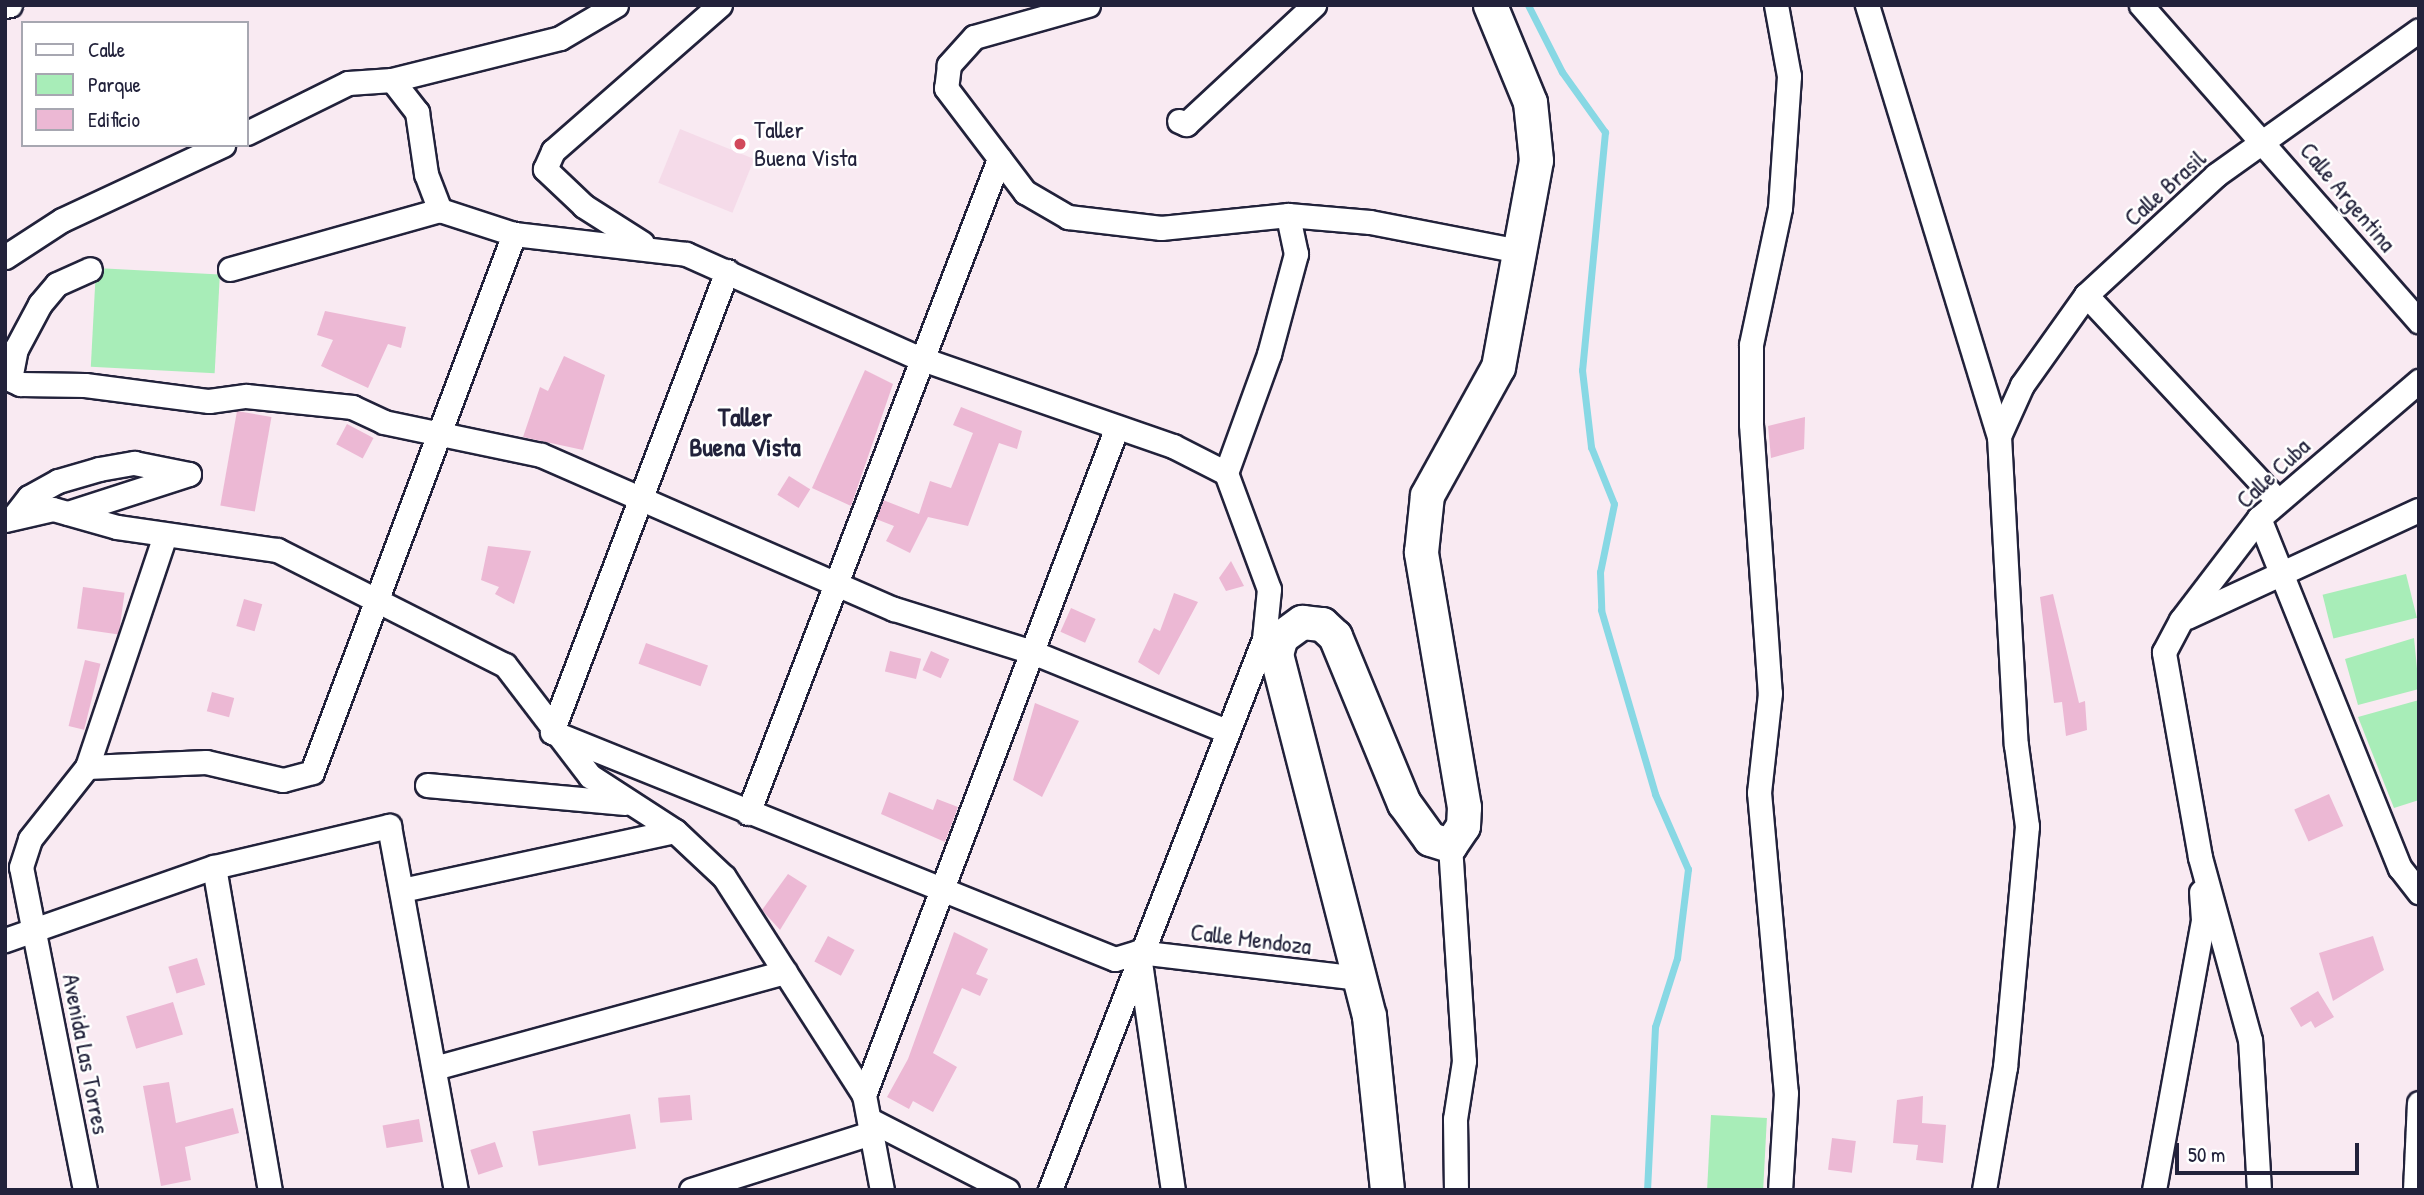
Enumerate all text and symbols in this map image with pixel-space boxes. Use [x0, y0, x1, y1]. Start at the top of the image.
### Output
legend [21, 21, 248, 147]
text: Calle [88, 35, 125, 64]
text: Parque [88, 70, 141, 99]
text: Edificio [88, 105, 140, 134]
place label: Taller Buena Vista [754, 116, 857, 172]
marker: Taller Buena Vista [732, 136, 748, 152]
street label: Calle Argentina [2294, 136, 2402, 258]
street label: Calle Brasil [2118, 144, 2212, 232]
district label: Taller Buena Vista [689, 401, 801, 462]
street label: Calle Cuba [2230, 432, 2316, 514]
street label: Calle Mendoza [1189, 917, 1313, 961]
street label: Avenida Las Torres [56, 971, 116, 1137]
scale bar [2179, 1128, 2363, 1172]
text: 50 m [2188, 1140, 2225, 1169]

